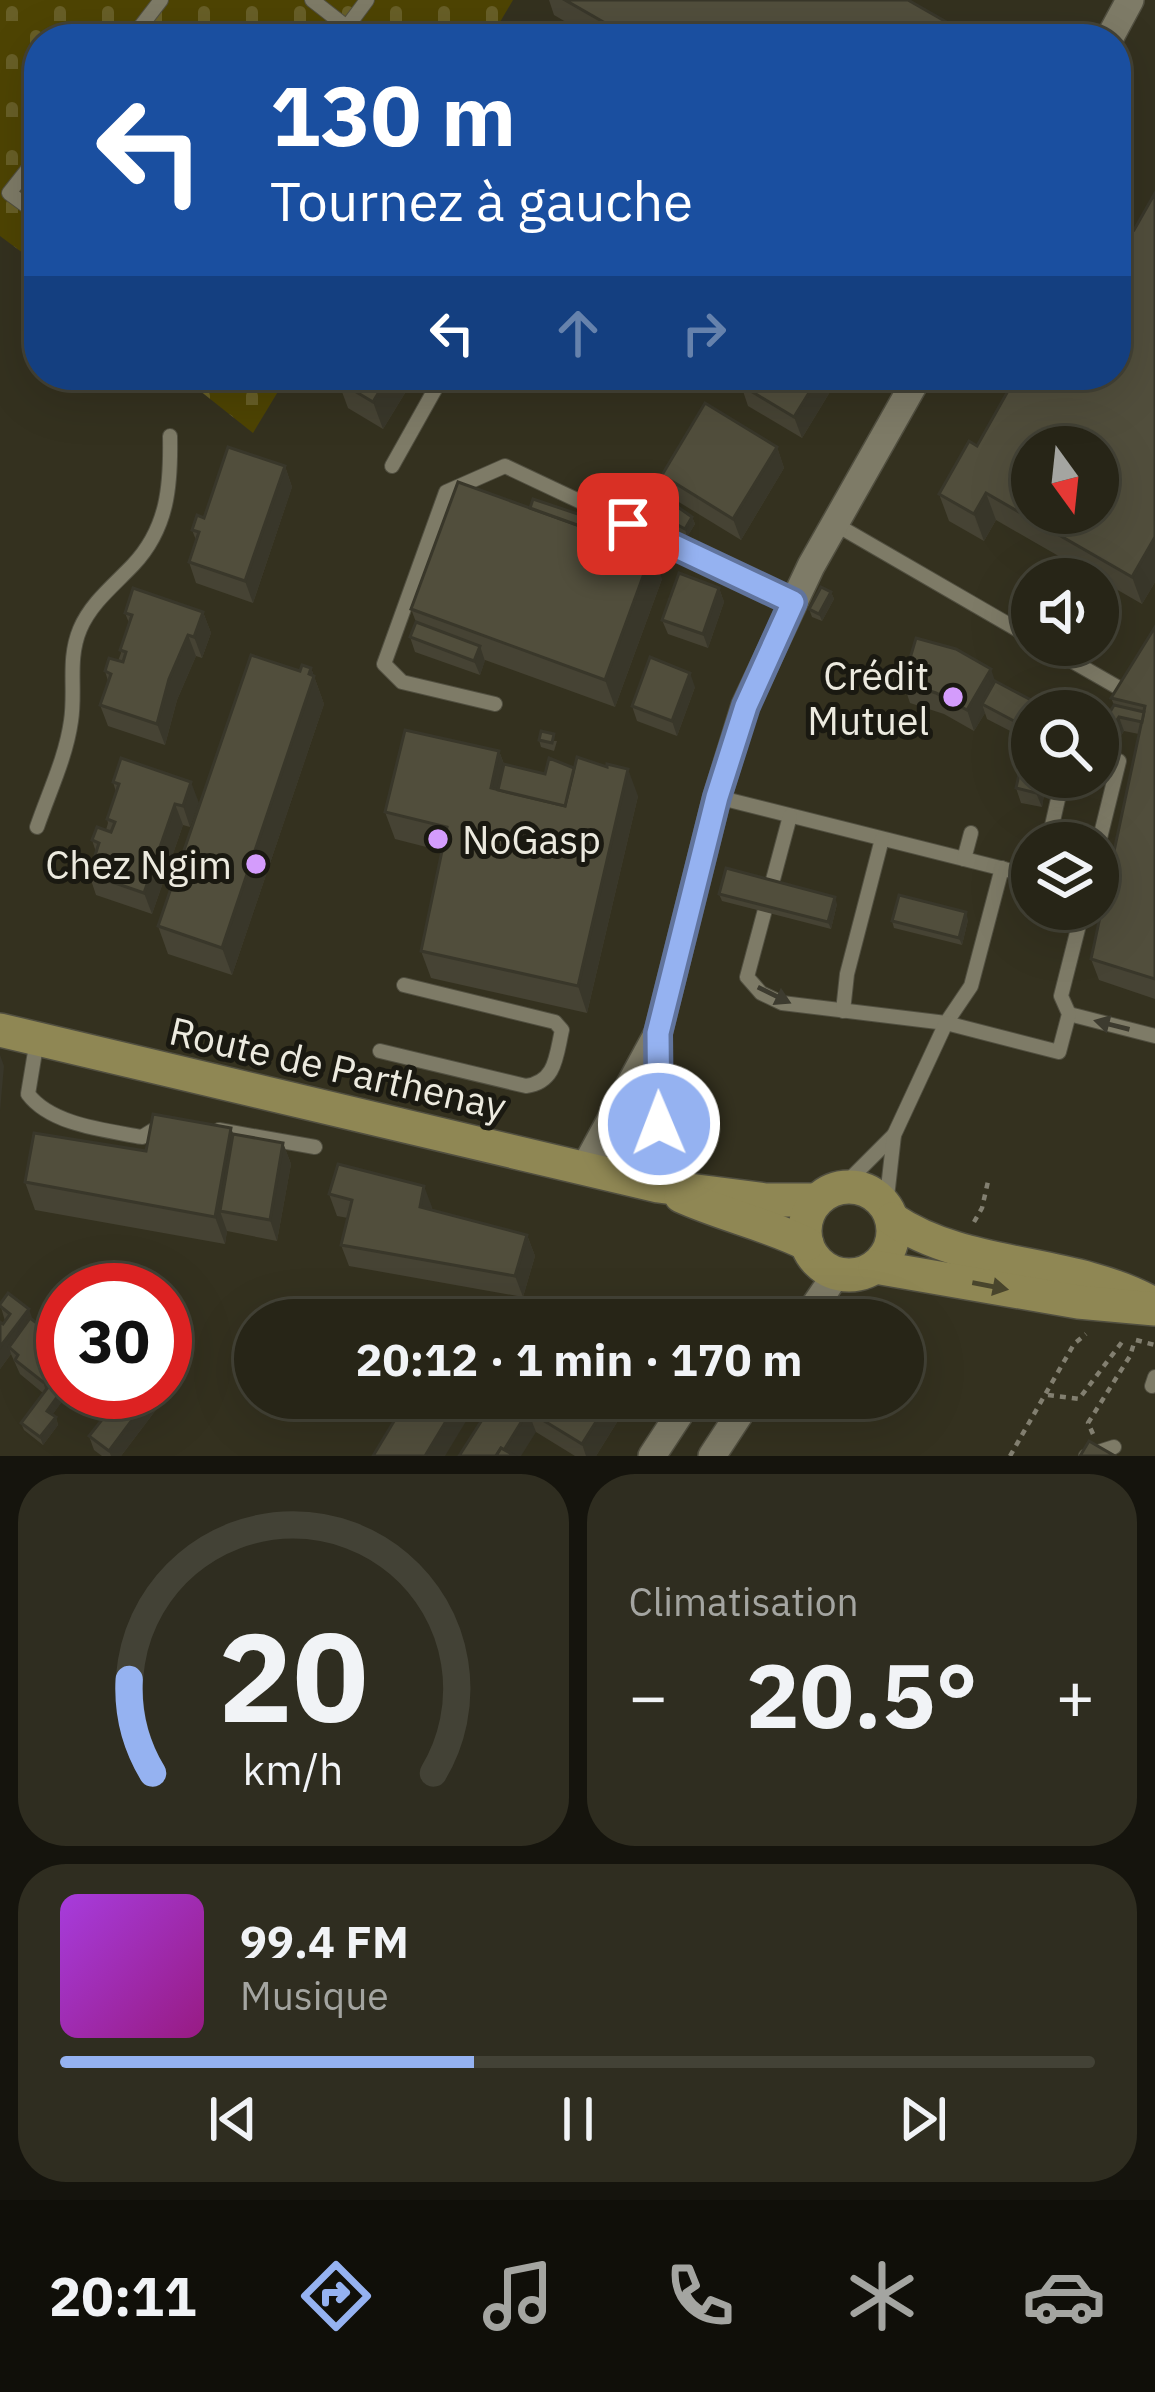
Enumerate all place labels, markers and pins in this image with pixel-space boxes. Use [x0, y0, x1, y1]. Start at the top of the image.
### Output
pin [577, 473, 679, 575]
place label: Crédit Mutuel [807, 650, 929, 746]
marker: Crédit Mutuel [940, 684, 966, 710]
place label: NoGasp [462, 814, 601, 865]
marker: NoGasp [425, 826, 451, 852]
place label: Chez Ngim [45, 839, 232, 890]
marker: Chez Ngim [243, 851, 269, 877]

